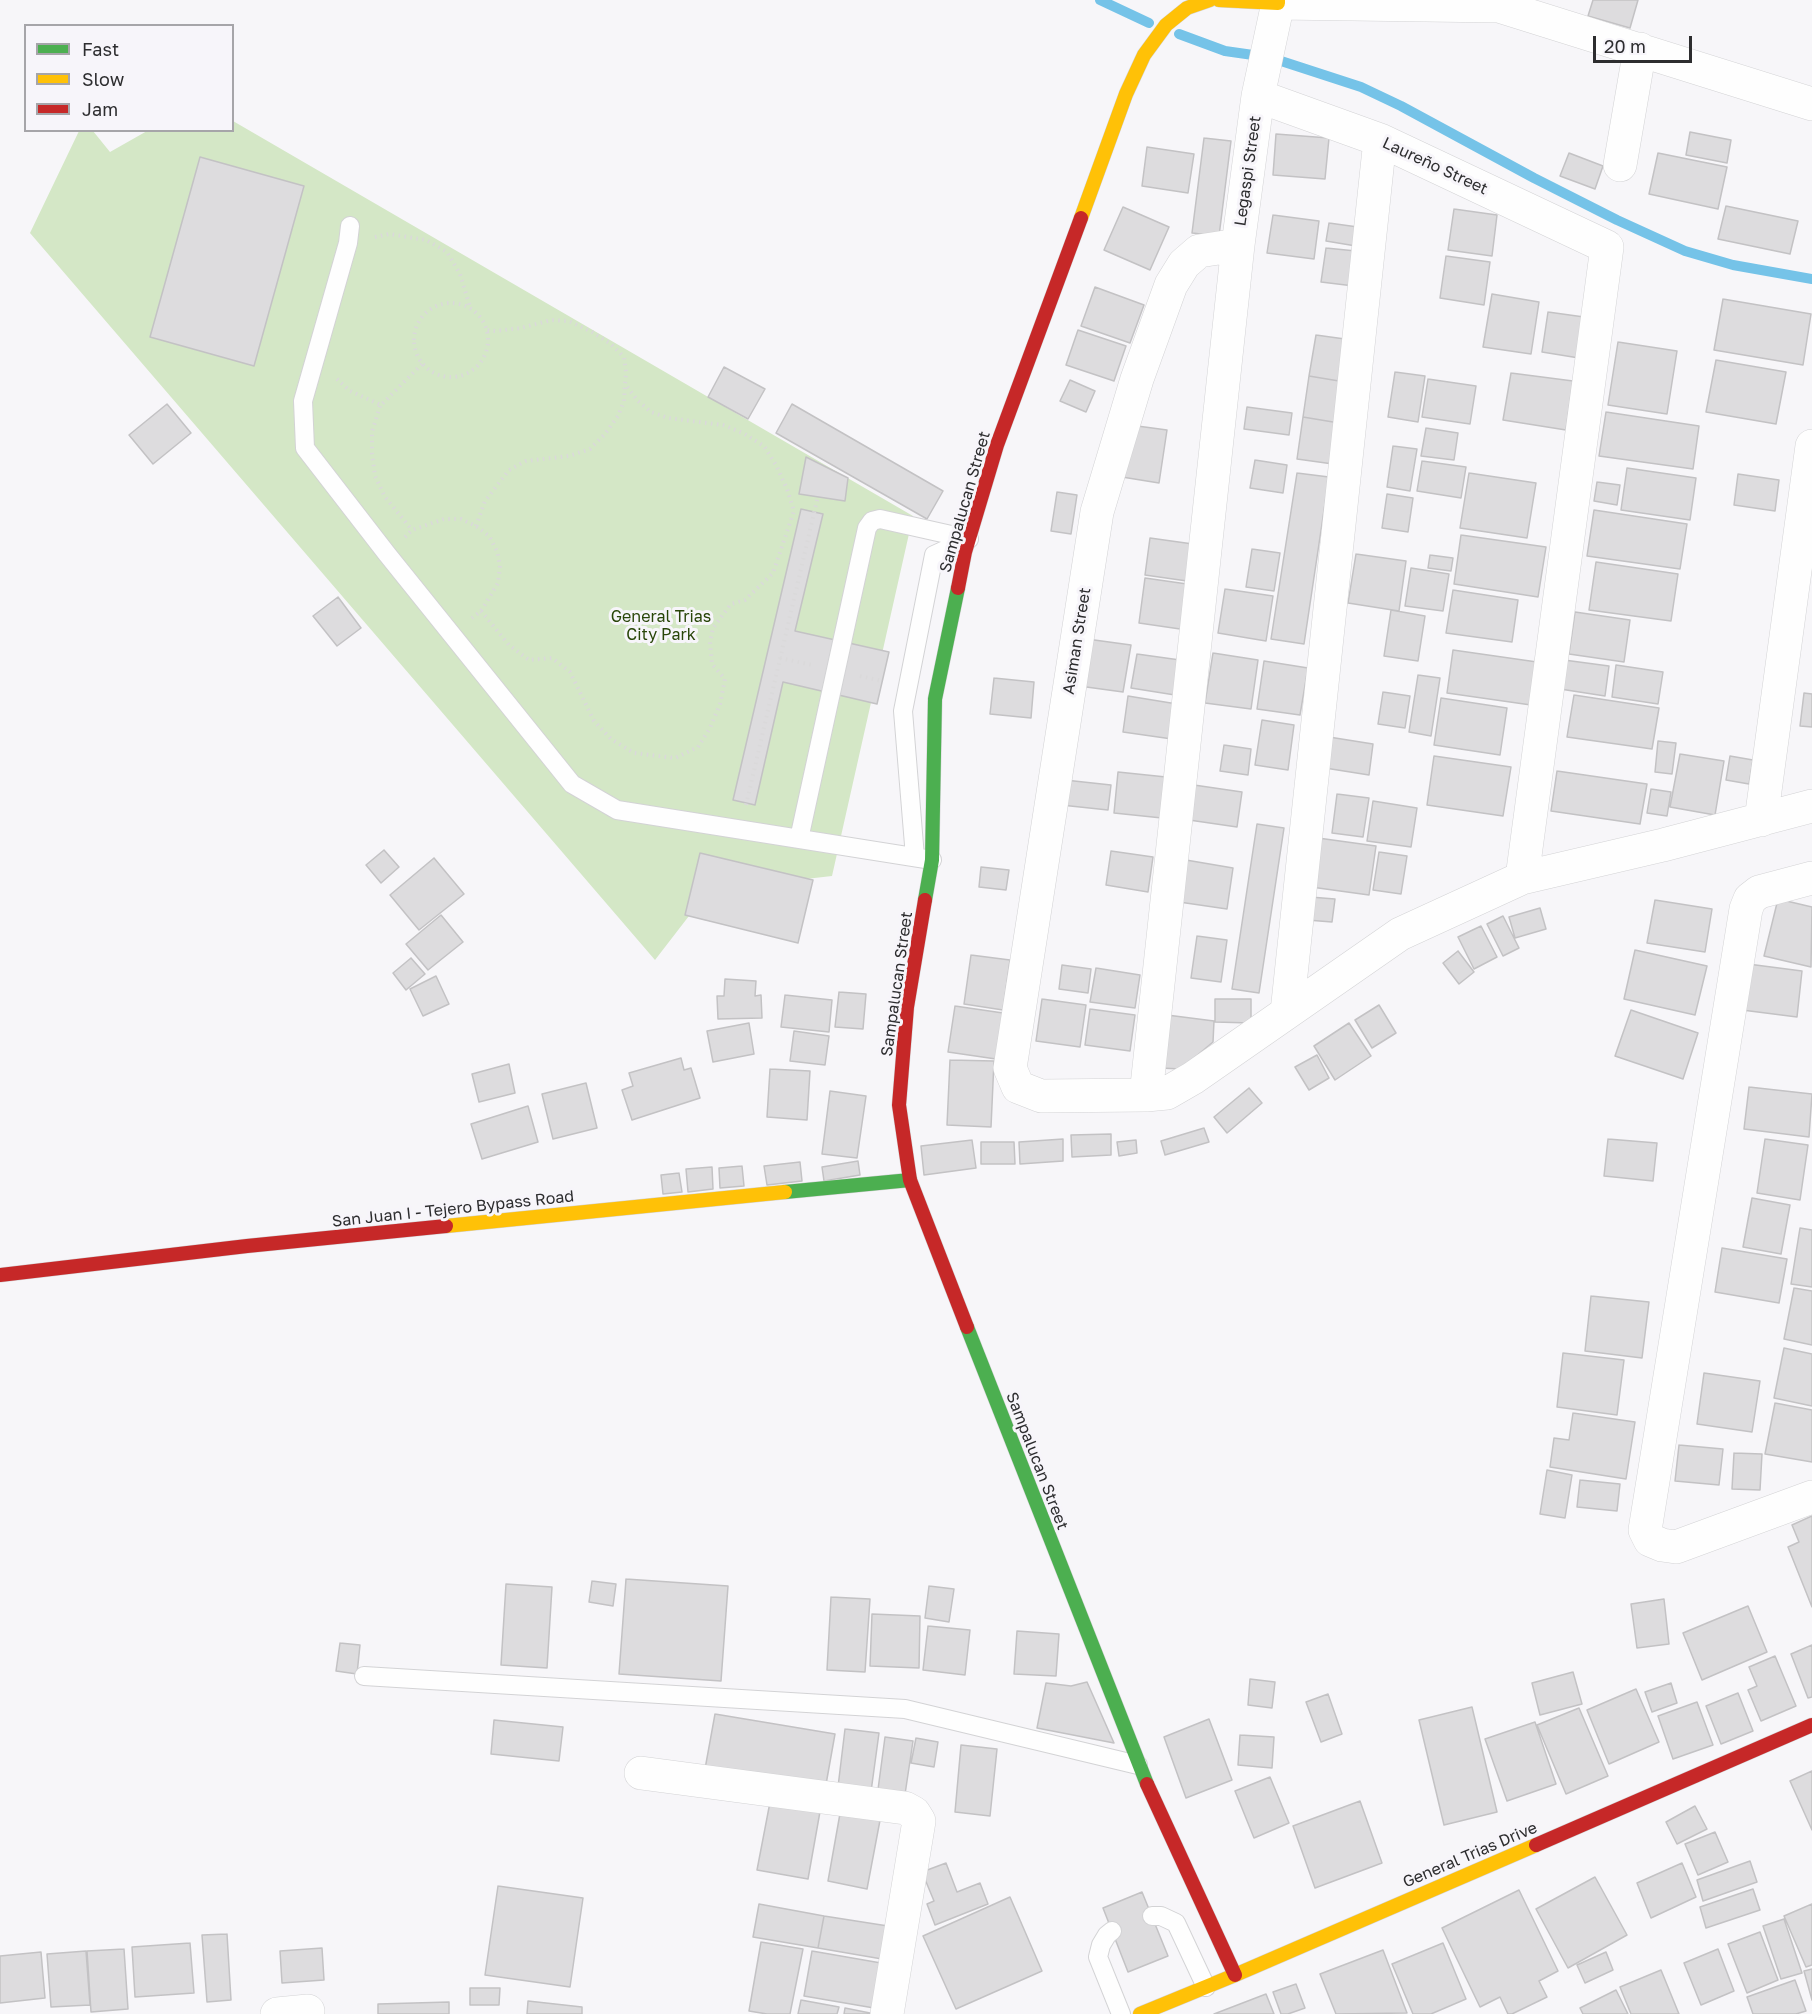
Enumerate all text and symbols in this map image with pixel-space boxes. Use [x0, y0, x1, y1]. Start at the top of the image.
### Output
legend [24, 24, 234, 132]
scale bar [1596, 24, 1695, 62]
text: 20 m [1604, 35, 1646, 57]
text: Fast [82, 38, 119, 60]
text: Slow [82, 68, 124, 90]
text: Jam [82, 98, 118, 120]
street label: Legaspi Street [1231, 115, 1265, 227]
street label: Laureño Street [1379, 133, 1491, 199]
street label: Sampalucan Street [936, 429, 994, 575]
street label: Asiman Street [1059, 586, 1095, 696]
park label: General Trias City Park [611, 607, 711, 645]
street label: Sampalucan Street [877, 910, 917, 1058]
street label: San Juan I - Tejero Bypass Road [331, 1187, 575, 1231]
street label: Sampalucan Street [1002, 1389, 1072, 1533]
street label: General Trias Drive [1400, 1818, 1540, 1892]

